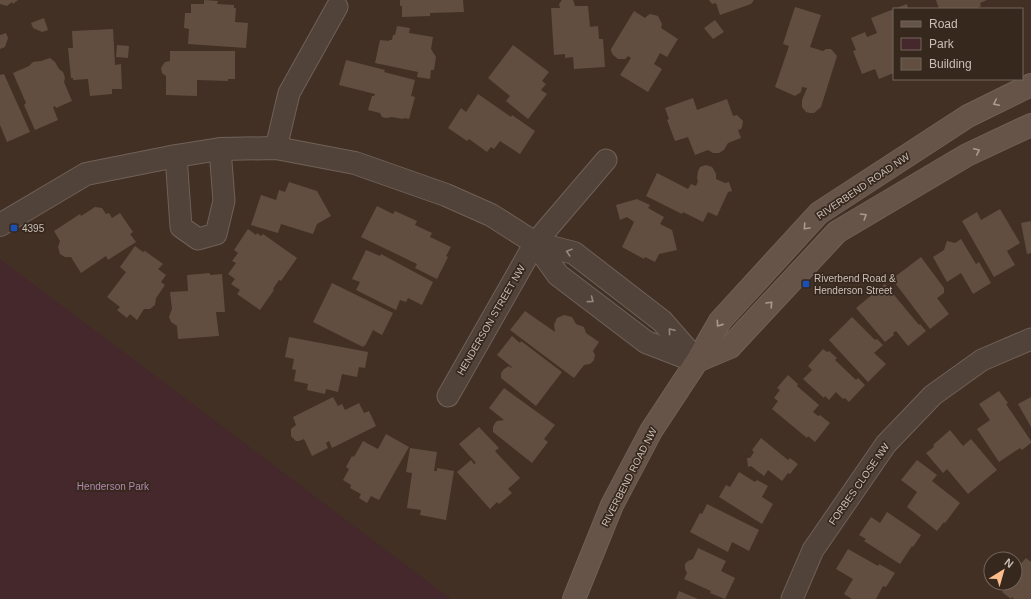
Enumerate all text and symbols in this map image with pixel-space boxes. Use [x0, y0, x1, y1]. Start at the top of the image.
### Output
legend [893, 8, 1023, 80]
text: Road [929, 17, 958, 31]
text: Park [929, 37, 955, 51]
text: Building [929, 57, 972, 71]
one-way arrow [993, 98, 1000, 105]
one-way arrow [972, 148, 980, 156]
street label: RIVERBEND ROAD NW [815, 151, 912, 221]
one-way arrow [860, 213, 867, 220]
marker: 4395 [9, 223, 19, 233]
place label: 4395 [22, 223, 45, 234]
one-way arrow [804, 223, 811, 230]
one-way arrow [566, 249, 573, 257]
street label: HENDERSON STREET NW [455, 262, 527, 377]
place label: Riverbend Road & Henderson Street [814, 273, 896, 296]
marker: Riverbend Road & Henderson Street [801, 279, 811, 289]
one-way arrow [587, 295, 594, 302]
one-way arrow [765, 301, 773, 309]
one-way arrow [717, 319, 724, 326]
one-way arrow [669, 329, 676, 336]
street label: RIVERBEND ROAD NW [599, 425, 659, 528]
street label: FORBES CLOSE NW [827, 441, 892, 527]
park label: Henderson Park [77, 481, 150, 492]
north arrow [983, 551, 1023, 591]
text: N [1002, 556, 1016, 570]

